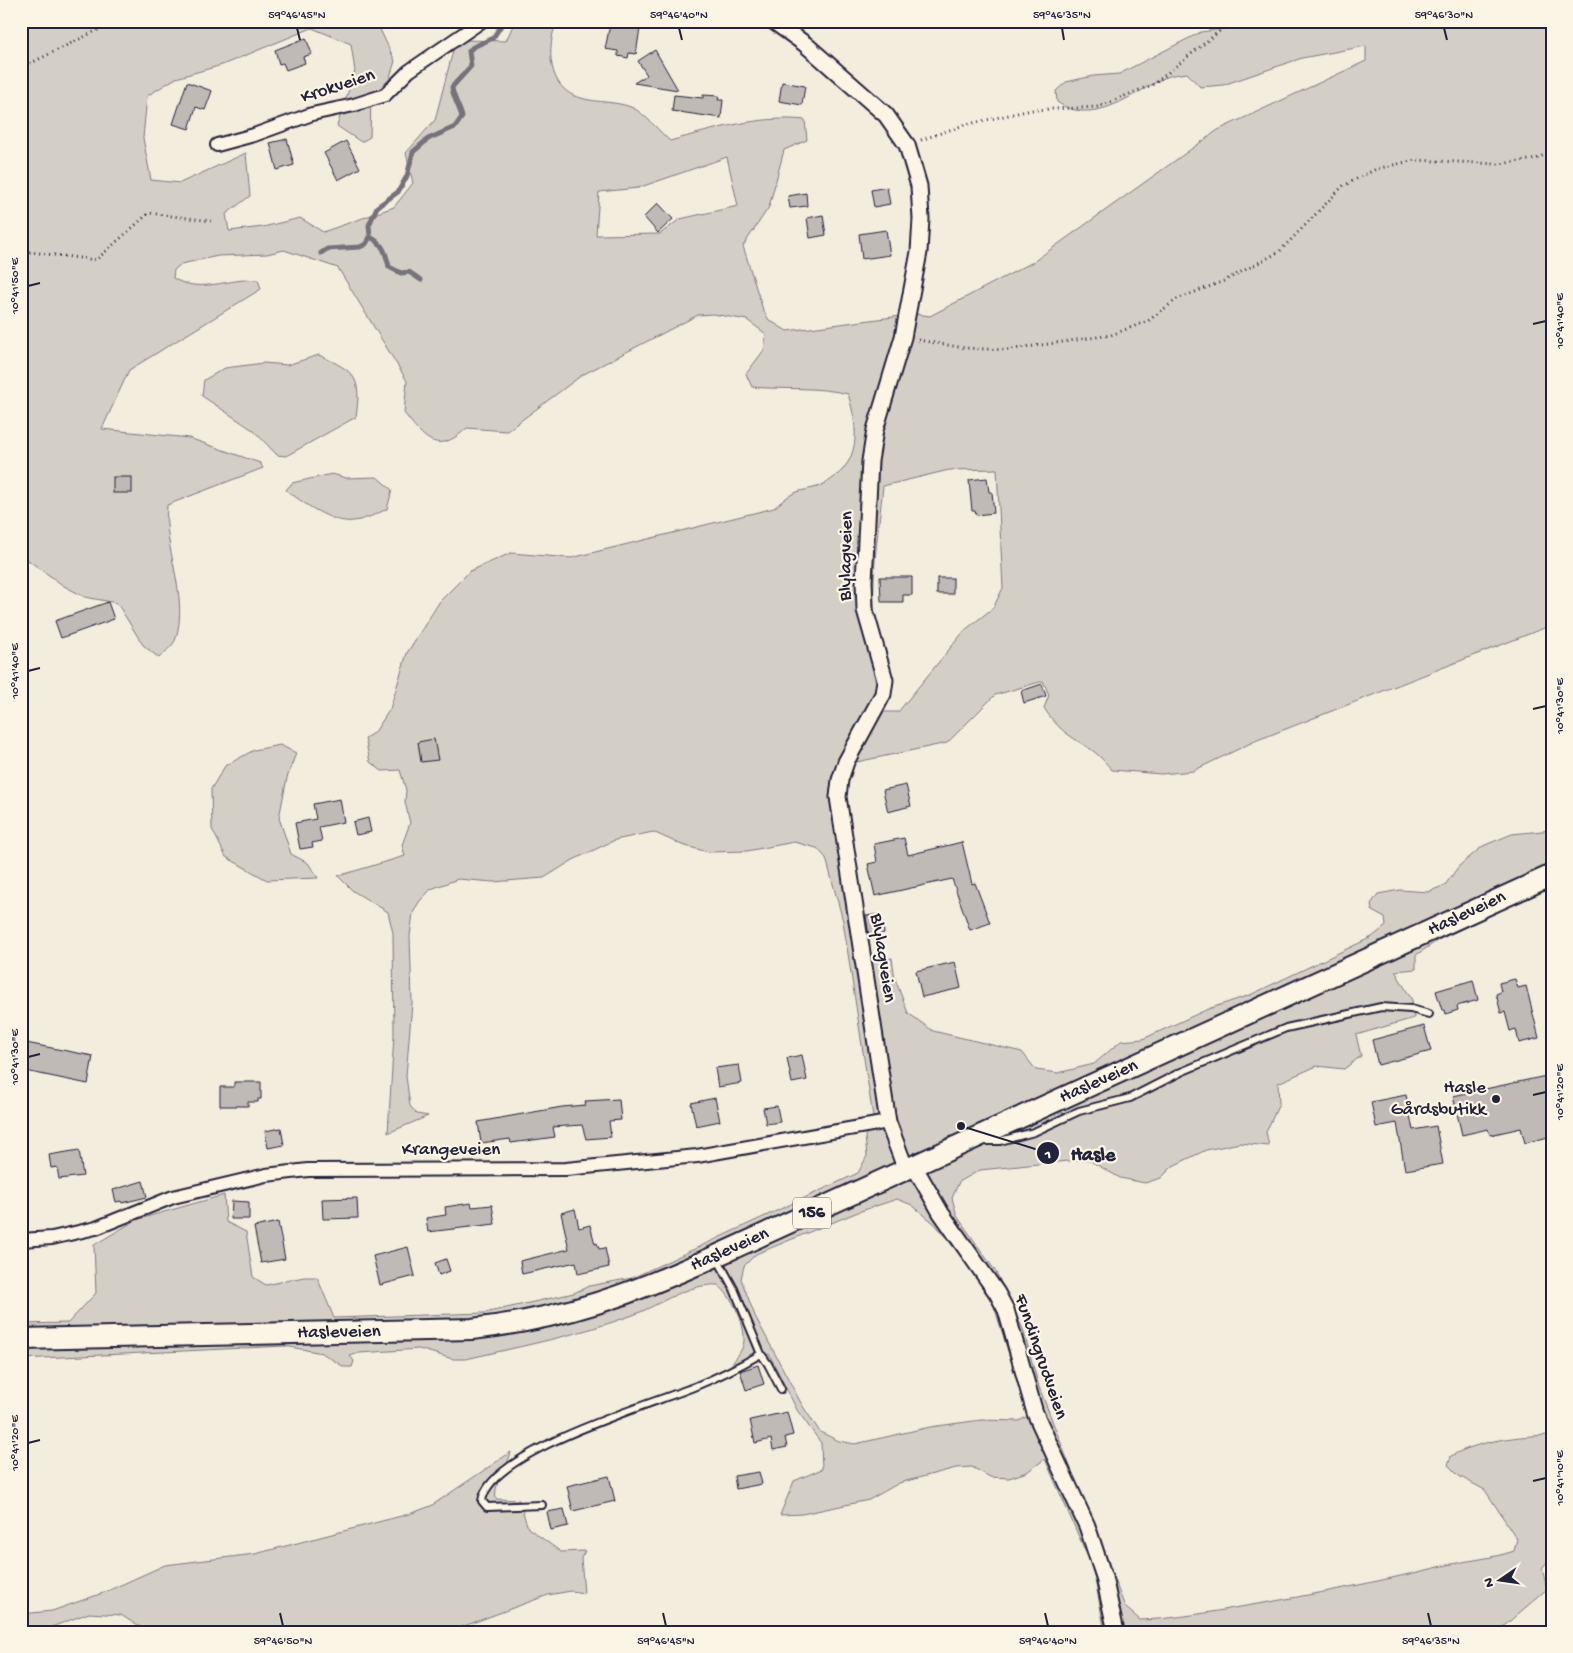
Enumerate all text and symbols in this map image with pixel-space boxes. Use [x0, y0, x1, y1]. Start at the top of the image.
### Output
text: 59°46'45"N [268, 9, 326, 23]
text: 59°46'40"N [650, 9, 708, 23]
text: 59°46'35"N [1033, 9, 1091, 23]
text: 59°46'30"N [1415, 9, 1473, 23]
street label: Krokveien [298, 64, 378, 110]
text: 10°41'50"E [9, 257, 23, 315]
text: 10°41'40"E [1554, 293, 1568, 350]
street label: Blylagveien [835, 511, 859, 602]
text: 10°41'40"E [9, 643, 23, 700]
text: 10°41'30"E [1554, 677, 1568, 735]
street label: Hasleveien [1424, 886, 1510, 942]
street label: Blylagveien [863, 911, 900, 1004]
text: 10°41'30"E [9, 1028, 23, 1086]
street label: Hasleveien [1056, 1055, 1142, 1109]
text: 10°41'20"E [1554, 1064, 1568, 1121]
place label: Hasle Gårdsbutikk [1391, 1077, 1488, 1122]
marker: Hasle Gårdsbutikk [1490, 1093, 1502, 1105]
callout: Hasle [1035, 1135, 1125, 1170]
street label: Krangeveien [402, 1139, 500, 1162]
text: Hasle [1071, 1145, 1116, 1168]
text: 1 [1044, 1146, 1051, 1164]
road number: 156 [793, 1198, 831, 1228]
street label: Hasleveien [687, 1223, 773, 1277]
street label: Fundingrudveien [1008, 1291, 1072, 1423]
street label: Hasleveien [297, 1321, 381, 1345]
text: 10°41'20"E [9, 1415, 23, 1472]
text: 10°41'10"E [1554, 1450, 1568, 1506]
north arrow [1476, 1556, 1526, 1606]
text: N [1480, 1576, 1499, 1589]
text: 59°46'50"N [254, 1635, 312, 1649]
text: 59°46'45"N [637, 1635, 695, 1649]
text: 59°46'40"N [1019, 1635, 1077, 1649]
text: 59°46'35"N [1402, 1635, 1460, 1649]

